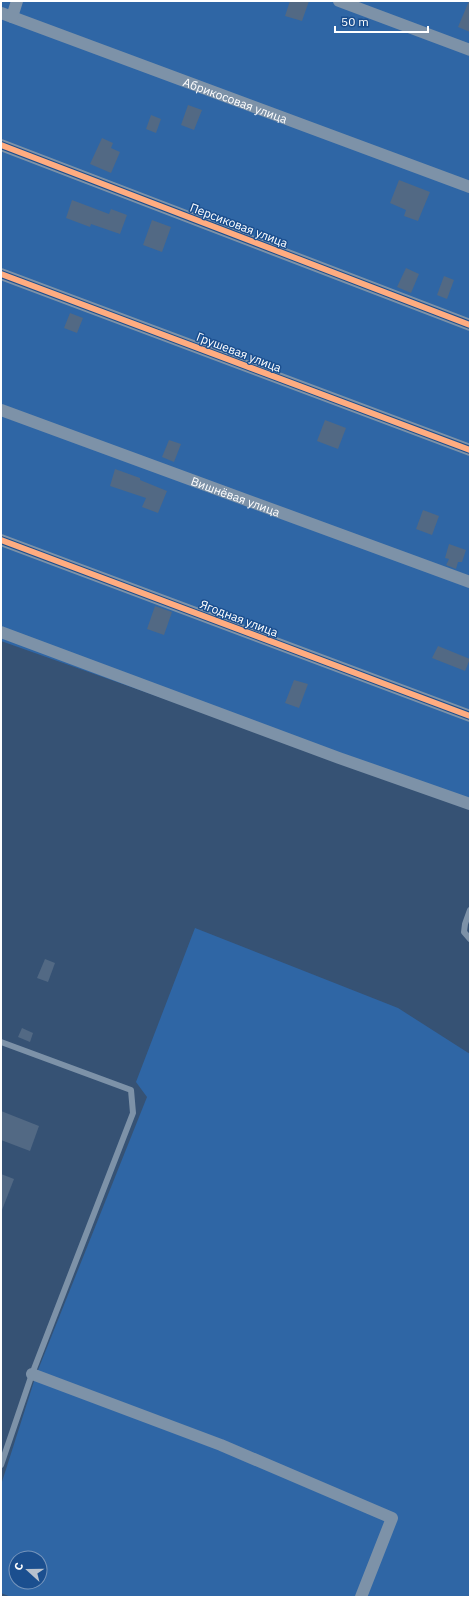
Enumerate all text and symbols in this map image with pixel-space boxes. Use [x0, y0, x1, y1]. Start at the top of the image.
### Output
scale bar [335, 8, 428, 34]
text: 50 m [341, 14, 369, 29]
street label: Абрикосовая улица [181, 74, 290, 126]
street label: Персиковая улица [188, 199, 291, 251]
street label: Грушевая улица [194, 329, 284, 375]
street label: Вишнёвая улица [189, 473, 283, 519]
street label: Ягодная улица [198, 596, 281, 640]
north arrow [8, 1550, 48, 1590]
text: С [11, 1561, 26, 1572]

